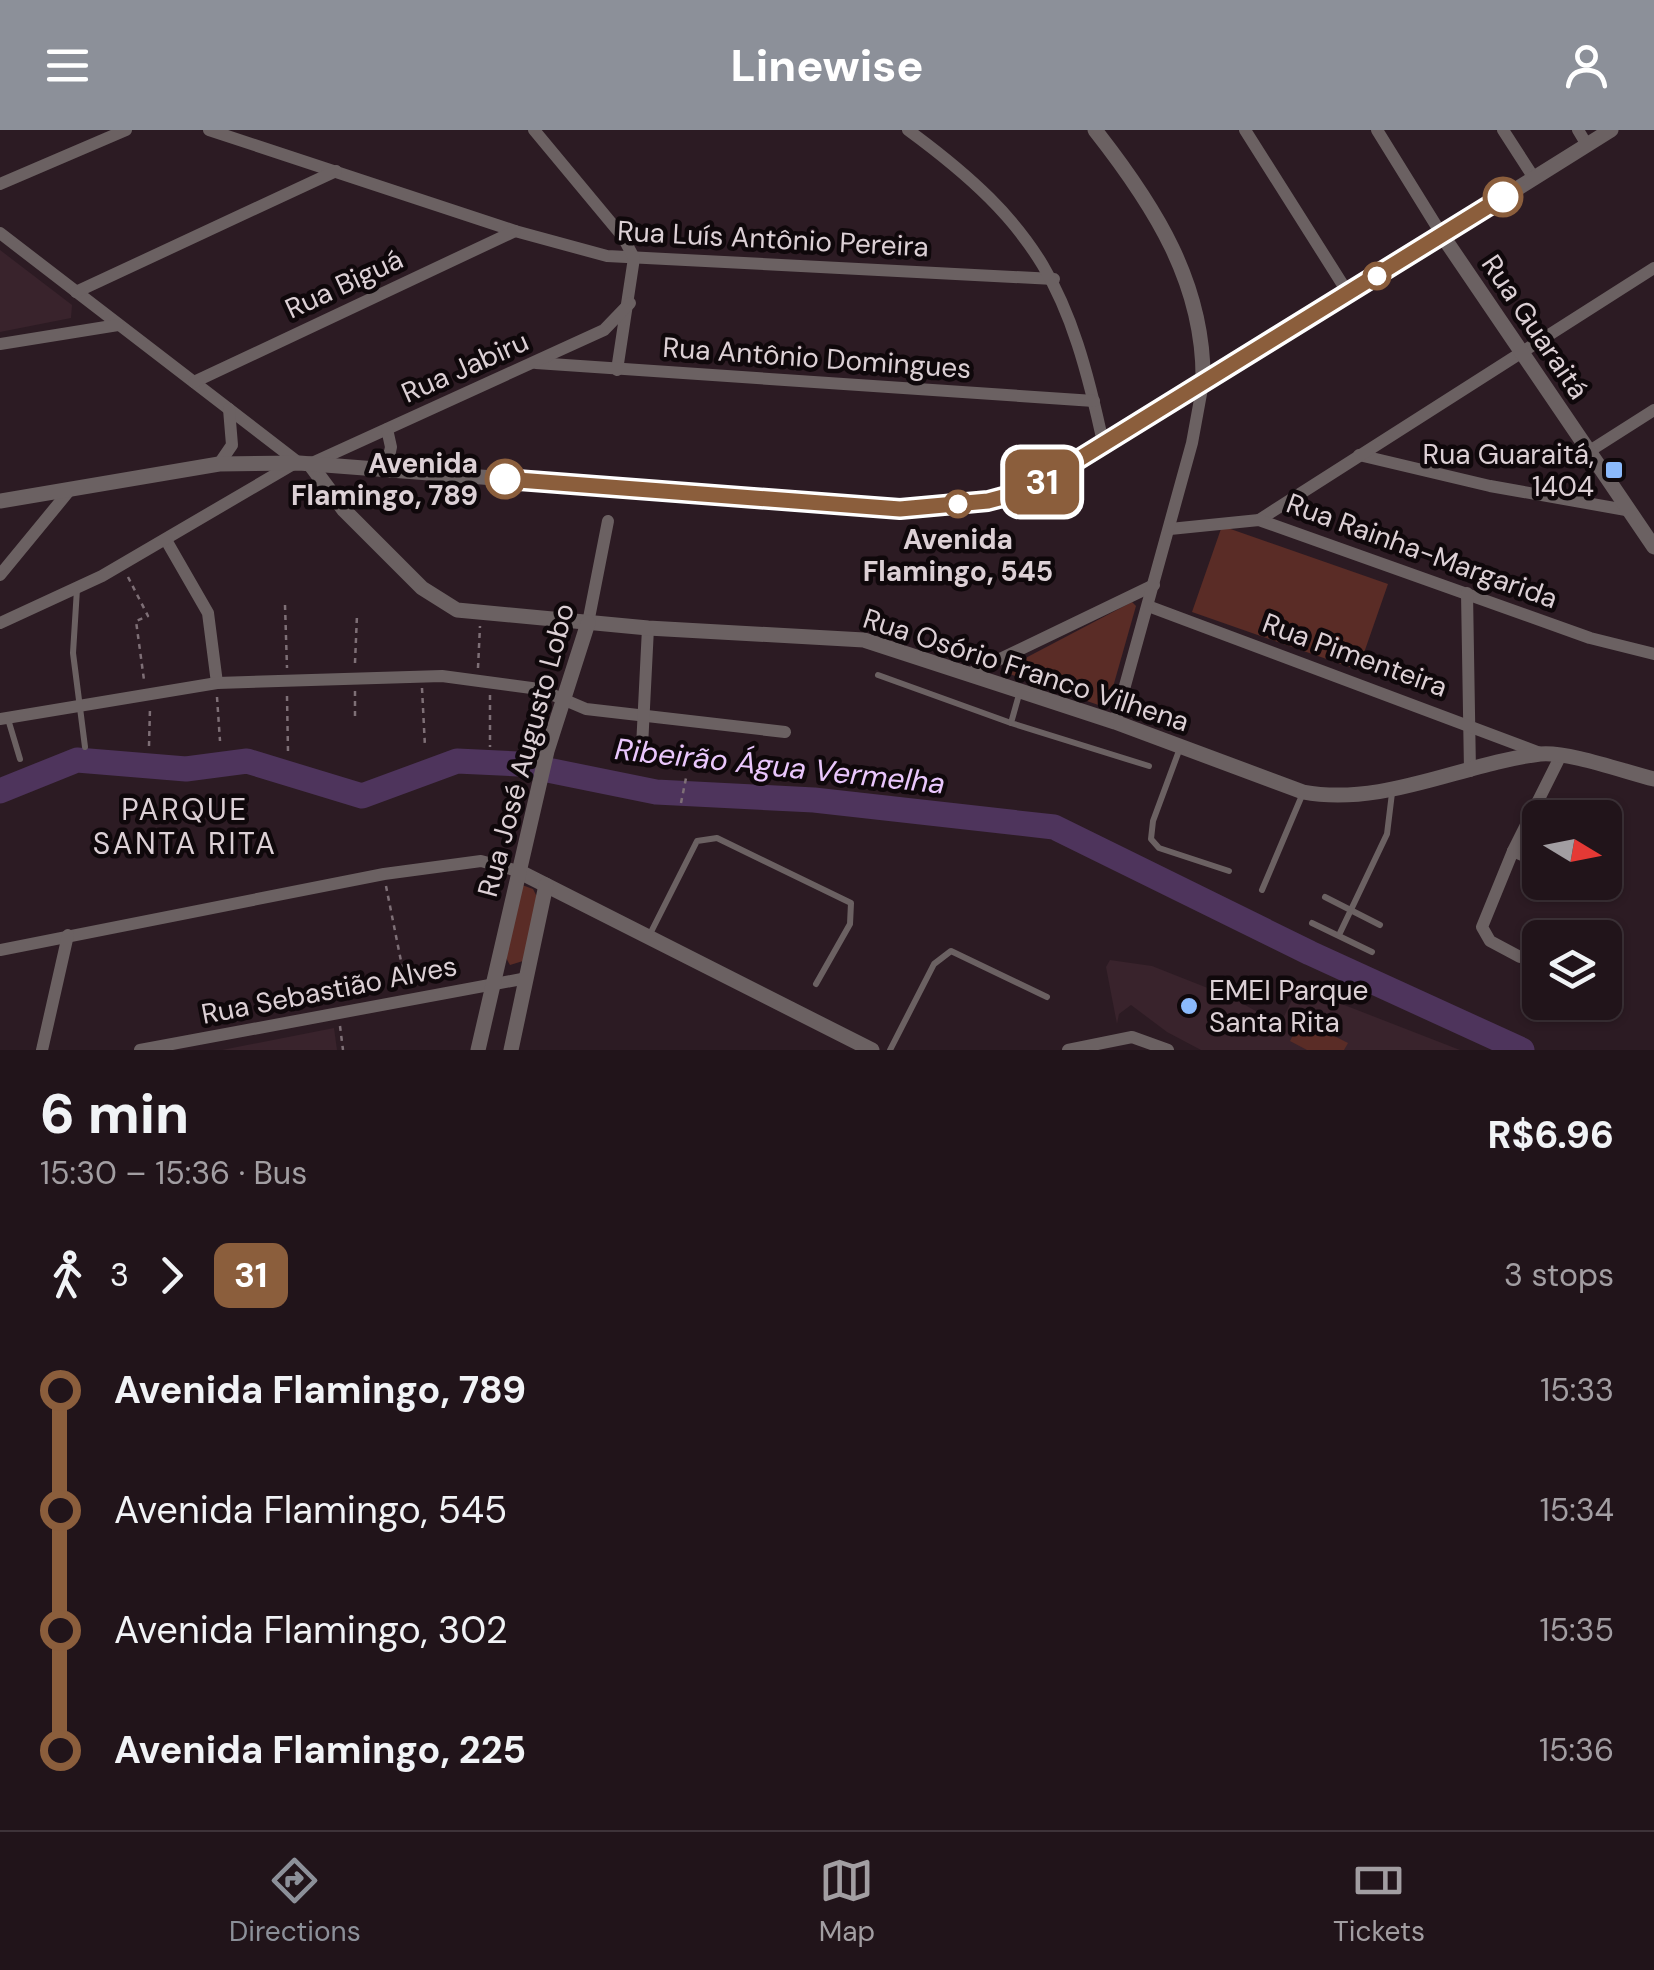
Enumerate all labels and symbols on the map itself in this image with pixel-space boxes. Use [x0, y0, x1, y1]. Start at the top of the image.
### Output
unlabelled marker [1484, 178, 1522, 216]
street label: Rua Luís Antônio Pereira [616, 212, 930, 266]
street label: Rua Biguá [279, 241, 409, 327]
street label: Rua Guaraitá [1473, 248, 1597, 406]
unlabelled marker [1364, 263, 1390, 289]
street label: Rua Jabiru [396, 323, 534, 411]
street label: Rua Antônio Domingues [661, 329, 973, 387]
place label: Rua Guaraitá, 1404 [1423, 436, 1594, 505]
place label: Avenida Flamingo, 789 [291, 445, 478, 514]
line badge: 31 [997, 450, 1087, 514]
marker: Rua Guaraitá, 1404 [1603, 459, 1625, 481]
marker: Avenida Flamingo, 789 [486, 460, 524, 498]
street label: Rua Rainha-Margarida [1281, 485, 1563, 617]
marker: Avenida Flamingo, 545 [945, 491, 971, 517]
place label: Avenida Flamingo, 545 [863, 521, 1053, 590]
street label: Rua José Augusto Lobo [469, 599, 583, 901]
street label: Rua Osório Franco Vilhena [858, 600, 1194, 740]
street label: Rua Pimenteira [1258, 604, 1452, 706]
water label: Ribeirão Água Vermelha [613, 729, 947, 803]
district label: PARQUE SANTA RITA [93, 790, 277, 863]
north arrow [1522, 800, 1622, 900]
street label: Rua Sebastião Alves [198, 947, 460, 1033]
place label: EMEI Parque Santa Rita [1209, 972, 1368, 1041]
marker: EMEI Parque Santa Rita [1178, 995, 1200, 1017]

